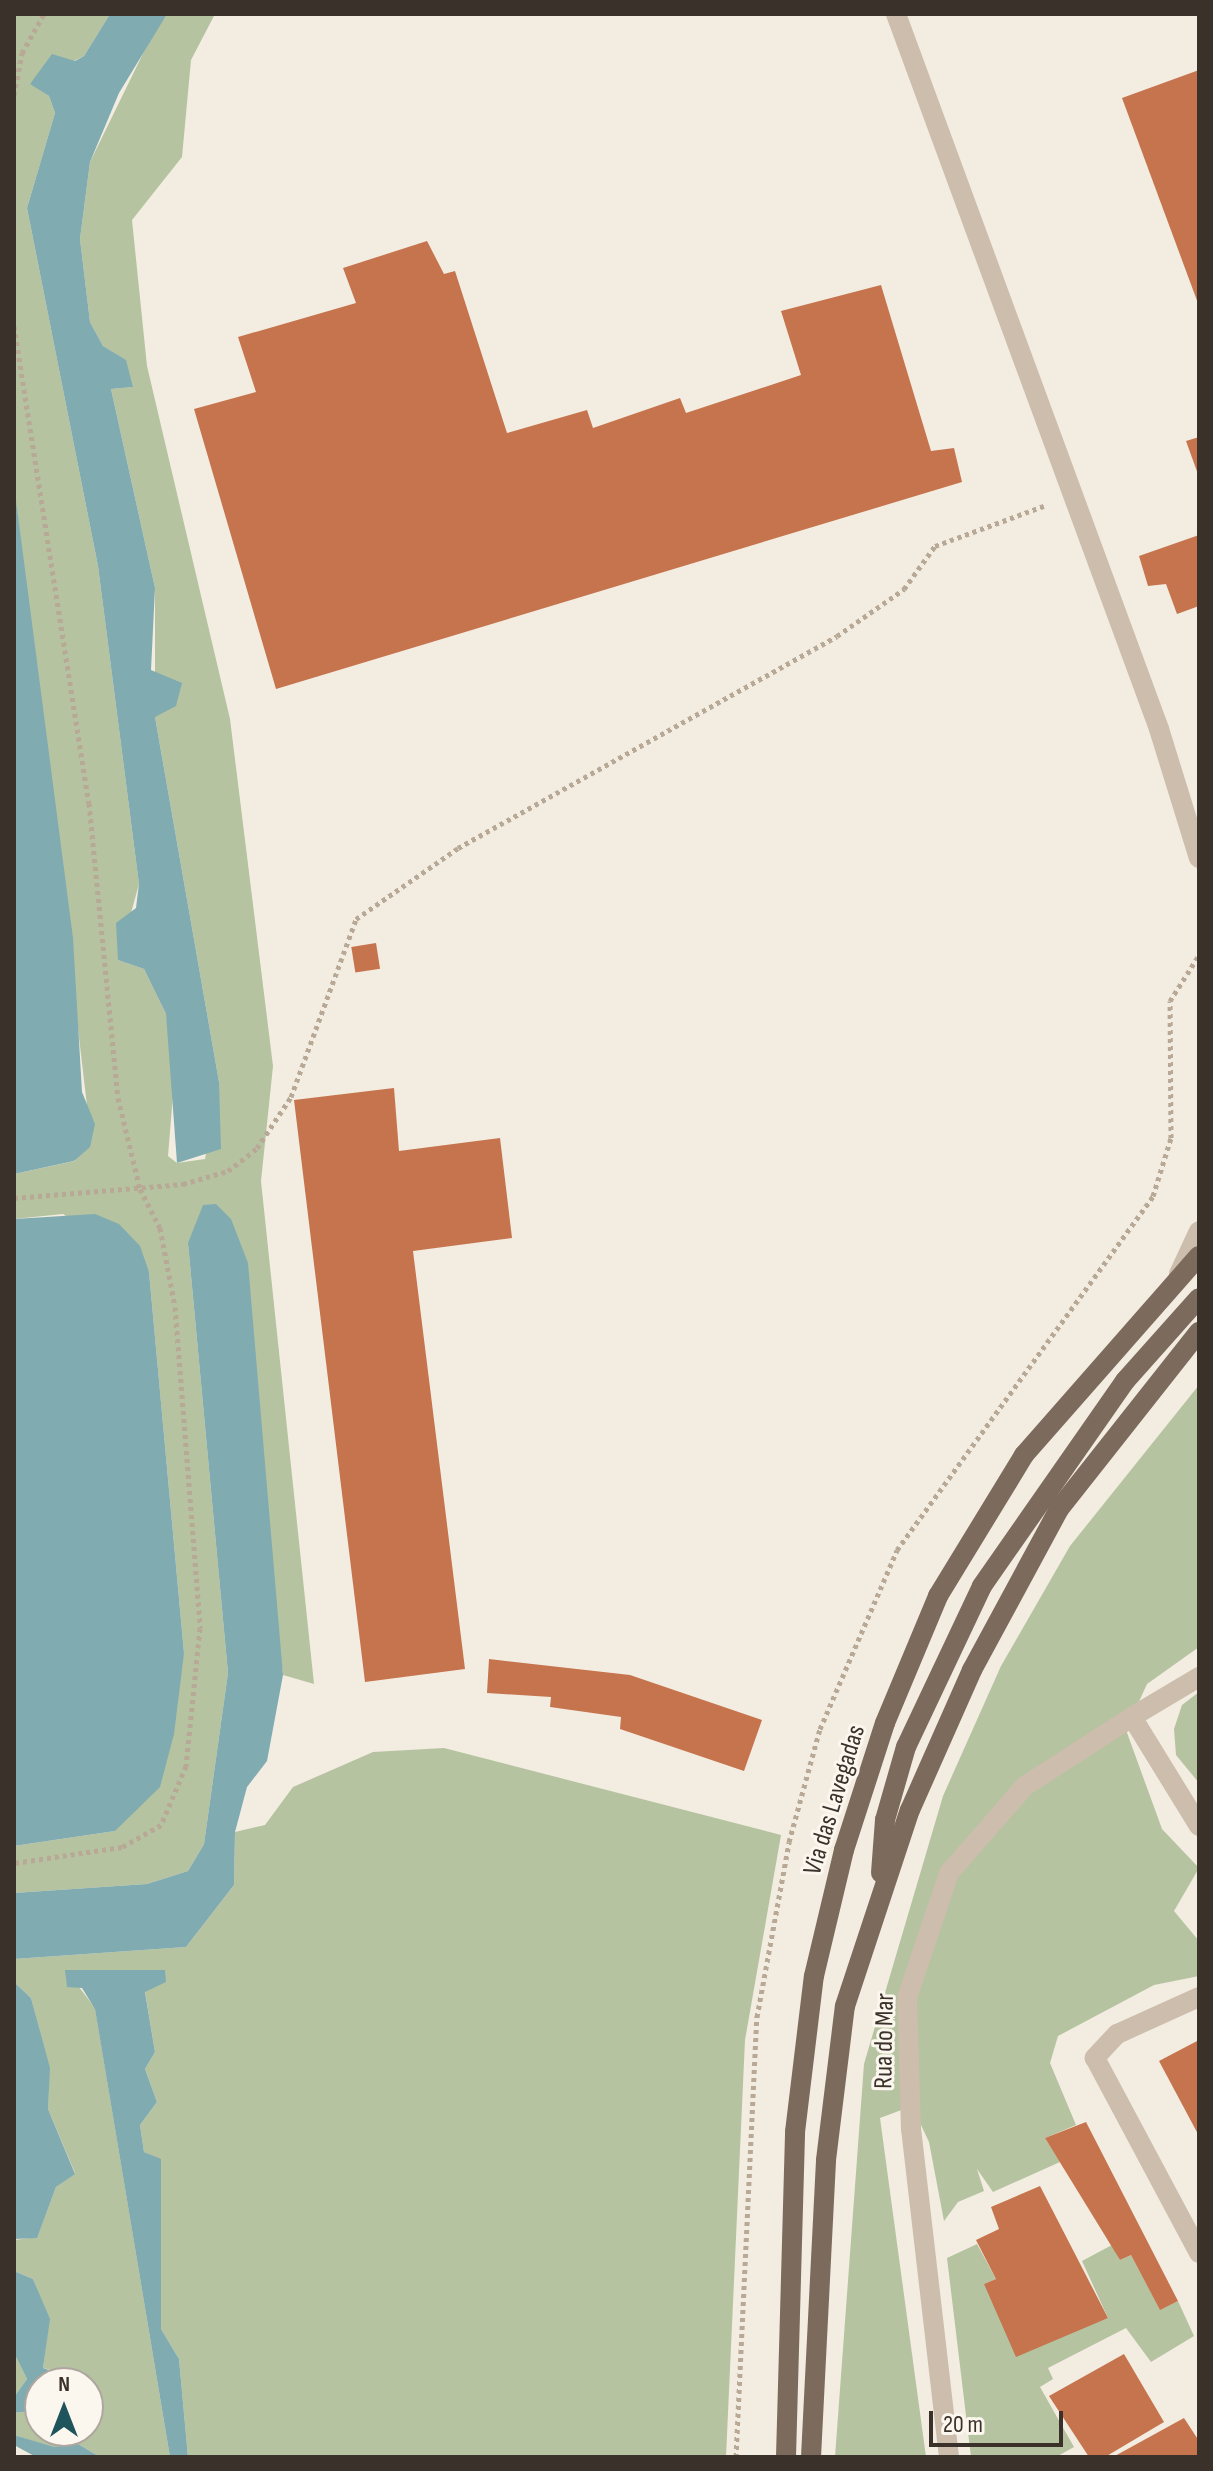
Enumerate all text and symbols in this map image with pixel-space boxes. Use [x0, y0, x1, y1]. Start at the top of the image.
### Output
street label: Via das Lavegadas [797, 1721, 873, 1879]
street label: Rua do Mar [869, 1993, 901, 2089]
north arrow [24, 2367, 104, 2447]
text: N [58, 2371, 70, 2398]
scale bar [933, 2395, 1067, 2445]
text: 20 m [943, 2410, 983, 2439]

